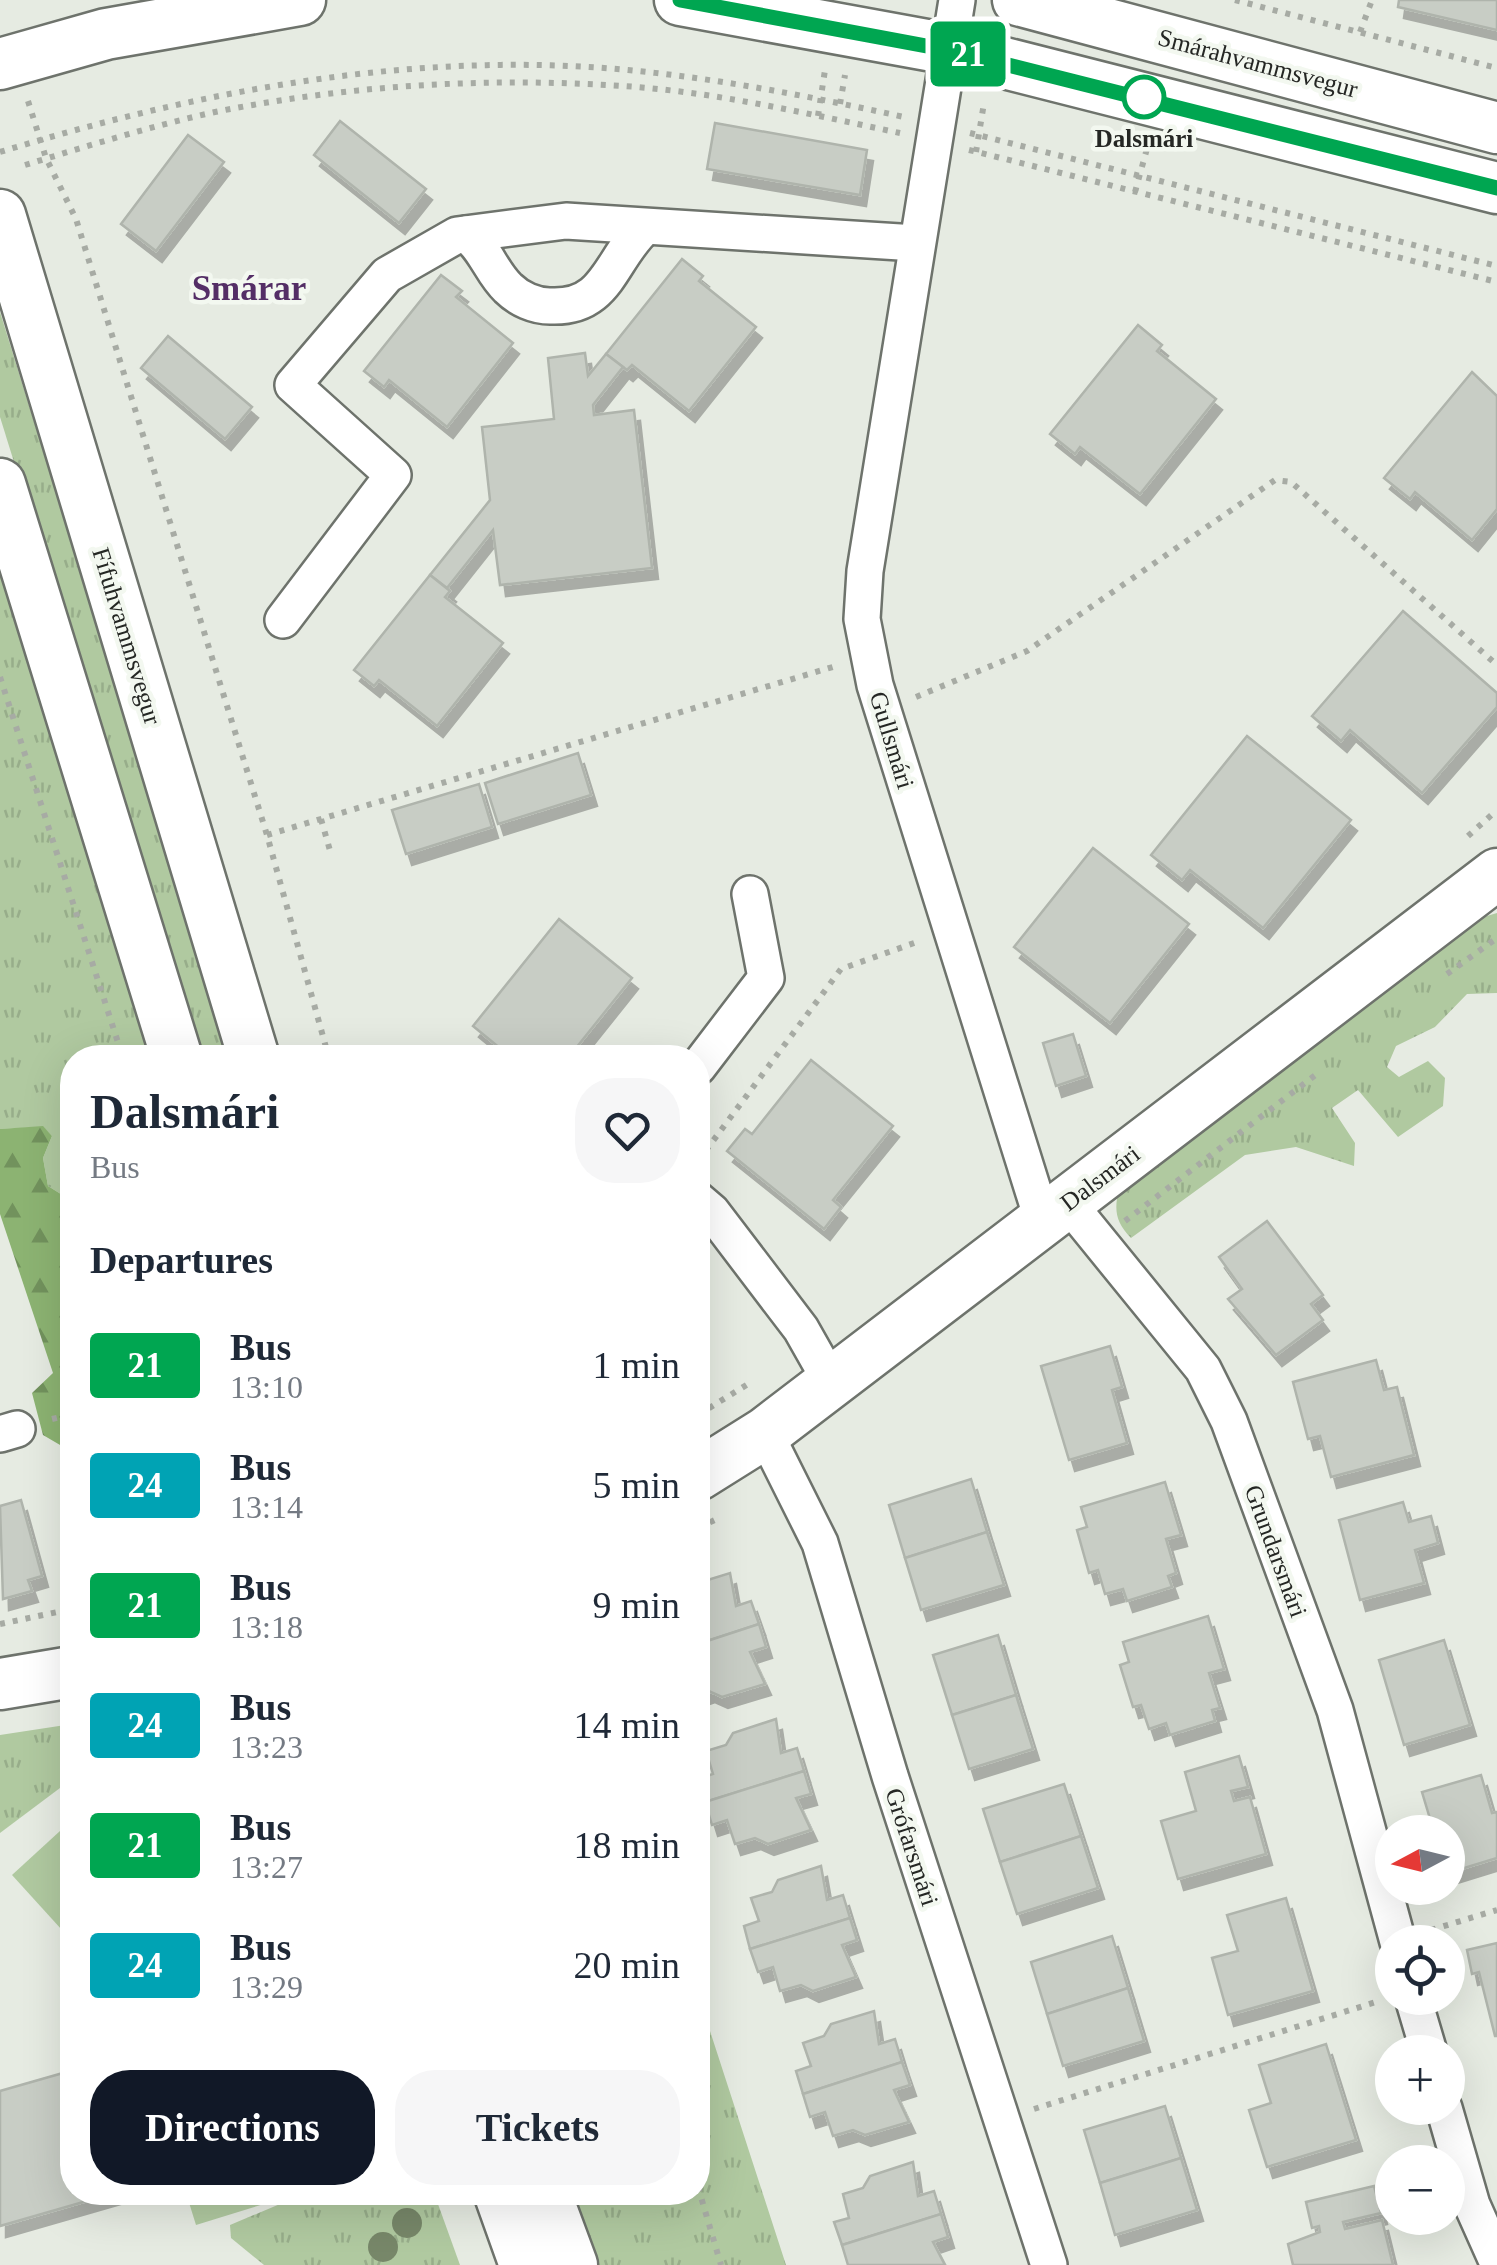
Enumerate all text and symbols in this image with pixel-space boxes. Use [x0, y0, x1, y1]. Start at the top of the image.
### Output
line badge: 21 [923, 22, 1013, 86]
street label: Smárahvammsvegur [1155, 23, 1361, 103]
text: 21 [951, 35, 986, 74]
marker: Dalsmári [1123, 76, 1165, 118]
place label: Dalsmári [1095, 125, 1193, 152]
district label: Smárar [192, 269, 306, 308]
street label: Fífuhvammsvegur [87, 544, 167, 728]
street label: Gullsmári [864, 688, 920, 792]
button: heart [575, 1078, 680, 1183]
text: Dalsmári [90, 1085, 279, 1138]
street label: Dalsmári [1055, 1140, 1145, 1216]
text: Bus [90, 1149, 140, 1185]
text: Departures [90, 1239, 273, 1281]
text: Bus [230, 1326, 291, 1368]
text: 1 min [592, 1344, 680, 1386]
text: 21 [128, 1346, 163, 1385]
text: 13:10 [230, 1369, 303, 1405]
text: Bus [230, 1446, 291, 1488]
text: 5 min [592, 1464, 680, 1506]
text: 24 [128, 1466, 163, 1505]
street label: Grundarsmári [1240, 1481, 1312, 1621]
text: 13:14 [230, 1489, 303, 1525]
text: Bus [230, 1566, 291, 1608]
text: 9 min [592, 1584, 680, 1626]
text: 21 [128, 1586, 163, 1625]
text: 13:18 [230, 1609, 303, 1645]
text: Bus [230, 1686, 291, 1728]
text: 14 min [573, 1704, 680, 1746]
text: 24 [128, 1706, 163, 1745]
text: 13:23 [230, 1729, 303, 1765]
street label: Grófarsmári [880, 1785, 944, 1909]
text: Bus [230, 1806, 291, 1848]
north arrow [1375, 1815, 1465, 1905]
map controls [1375, 1815, 1465, 2235]
text: 18 min [573, 1824, 680, 1866]
text: 21 [128, 1826, 163, 1865]
text: 13:27 [230, 1849, 303, 1885]
button: locate [1375, 1925, 1465, 2015]
text: Bus [230, 1926, 291, 1968]
text: 20 min [573, 1944, 680, 1986]
text: 24 [128, 1946, 163, 1985]
text: 13:29 [230, 1969, 303, 2005]
button: + [1375, 2035, 1465, 2125]
button: Directions [90, 2070, 375, 2185]
button: Tickets [395, 2070, 680, 2185]
button: − [1375, 2145, 1465, 2235]

